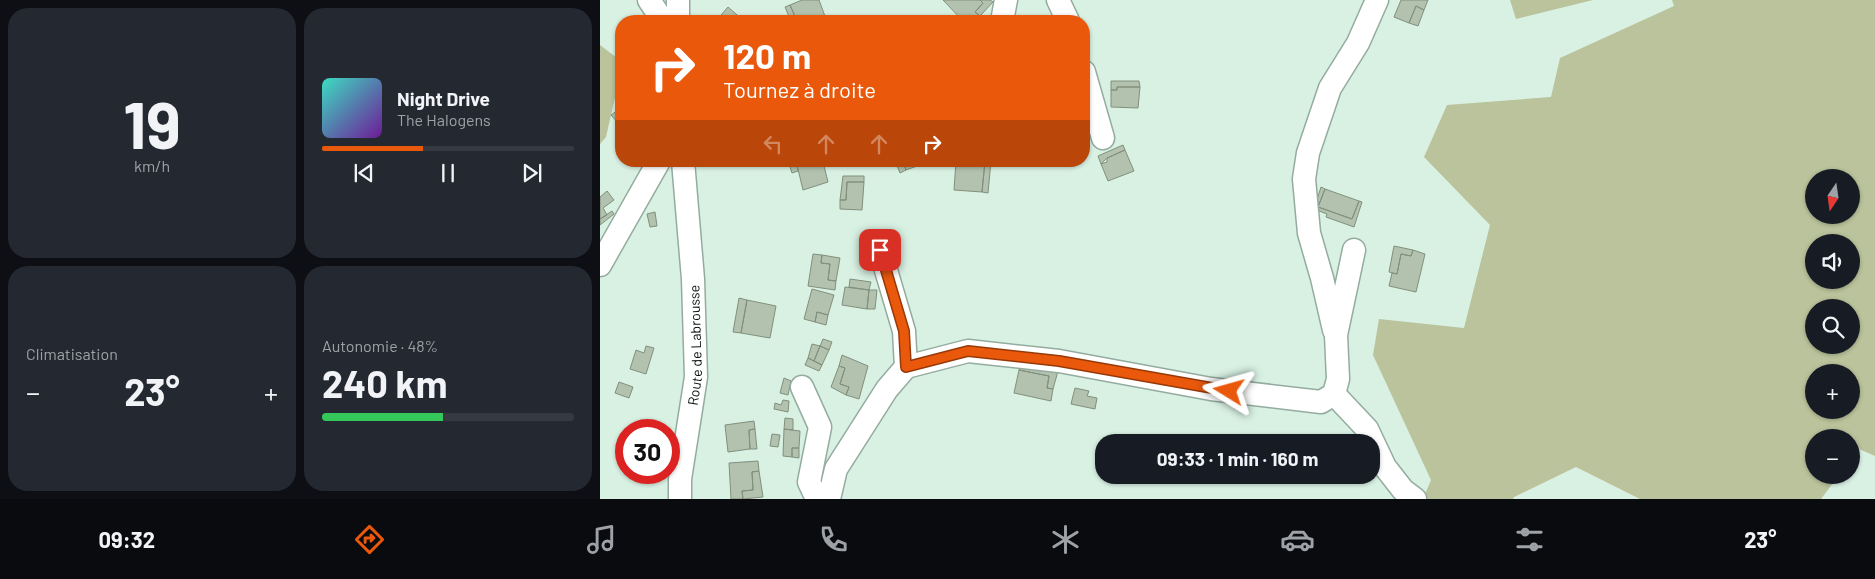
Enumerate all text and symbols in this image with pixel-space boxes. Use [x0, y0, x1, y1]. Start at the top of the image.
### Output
text: 120 m [723, 34, 811, 76]
icon: right [640, 35, 705, 100]
text: Tournez à droite [723, 76, 876, 102]
text: 19 [123, 84, 181, 162]
text: Night Drive [397, 87, 490, 110]
text: The Halogens [397, 110, 491, 129]
icon: left [759, 130, 787, 158]
icon: ahead [812, 130, 840, 158]
icon: ahead [865, 130, 893, 158]
icon: right [918, 130, 946, 158]
text: km/h [134, 156, 170, 175]
icon: previous [350, 159, 378, 187]
icon: pause [434, 159, 462, 187]
icon: next [518, 159, 546, 187]
north arrow [1805, 169, 1860, 224]
map controls [1805, 169, 1860, 484]
pin [859, 229, 901, 271]
button: sound [1805, 234, 1860, 289]
icon: arrive [866, 236, 894, 264]
street label: Route de Labrousse [683, 285, 704, 406]
button: search [1805, 299, 1860, 354]
text: Autonomie · 48% [322, 336, 438, 355]
text: Climatisation [26, 344, 118, 363]
text: 240 km [322, 360, 448, 406]
position arrow [1202, 364, 1254, 416]
button: + [1805, 364, 1860, 419]
text: 23° [124, 368, 180, 414]
text: − [26, 375, 40, 409]
text: + [264, 375, 278, 409]
speed limit sign: 30 [615, 419, 680, 484]
button: − [1805, 429, 1860, 484]
text: 09:33 · 1 min · 160 m [1157, 447, 1318, 470]
icon: directions [352, 522, 387, 557]
icon: music [584, 522, 619, 557]
icon: phone [816, 522, 851, 557]
icon: climate [1048, 522, 1083, 557]
icon: car [1280, 522, 1315, 557]
icon: filters [1512, 522, 1547, 557]
text: 09:32 [99, 526, 155, 552]
text: 23° [1744, 526, 1776, 552]

